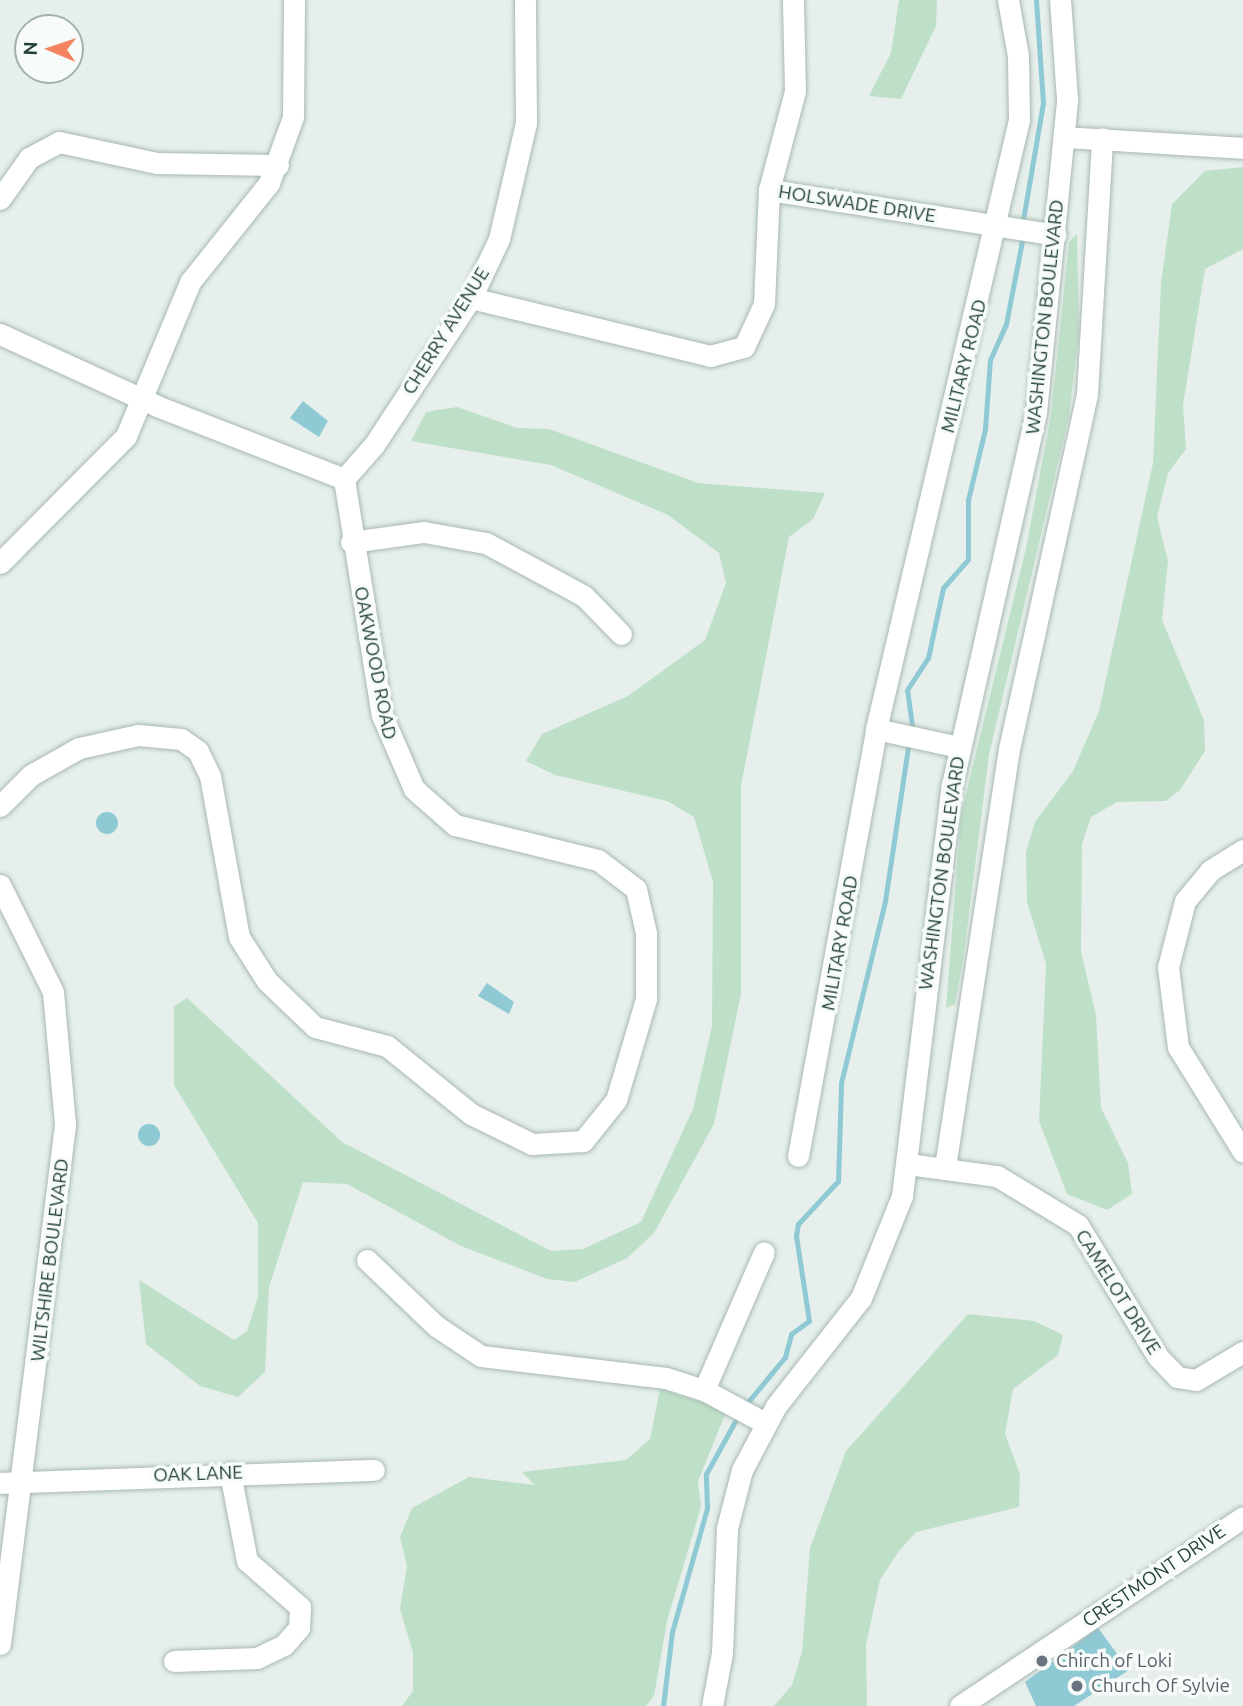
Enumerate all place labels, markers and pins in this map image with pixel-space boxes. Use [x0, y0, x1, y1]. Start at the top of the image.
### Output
place label: Chirch of Loki [1056, 1650, 1172, 1672]
marker: Chirch of Loki [1034, 1653, 1050, 1669]
place label: Church Of Sylvie [1091, 1675, 1230, 1697]
marker: Church Of Sylvie [1069, 1678, 1085, 1694]

